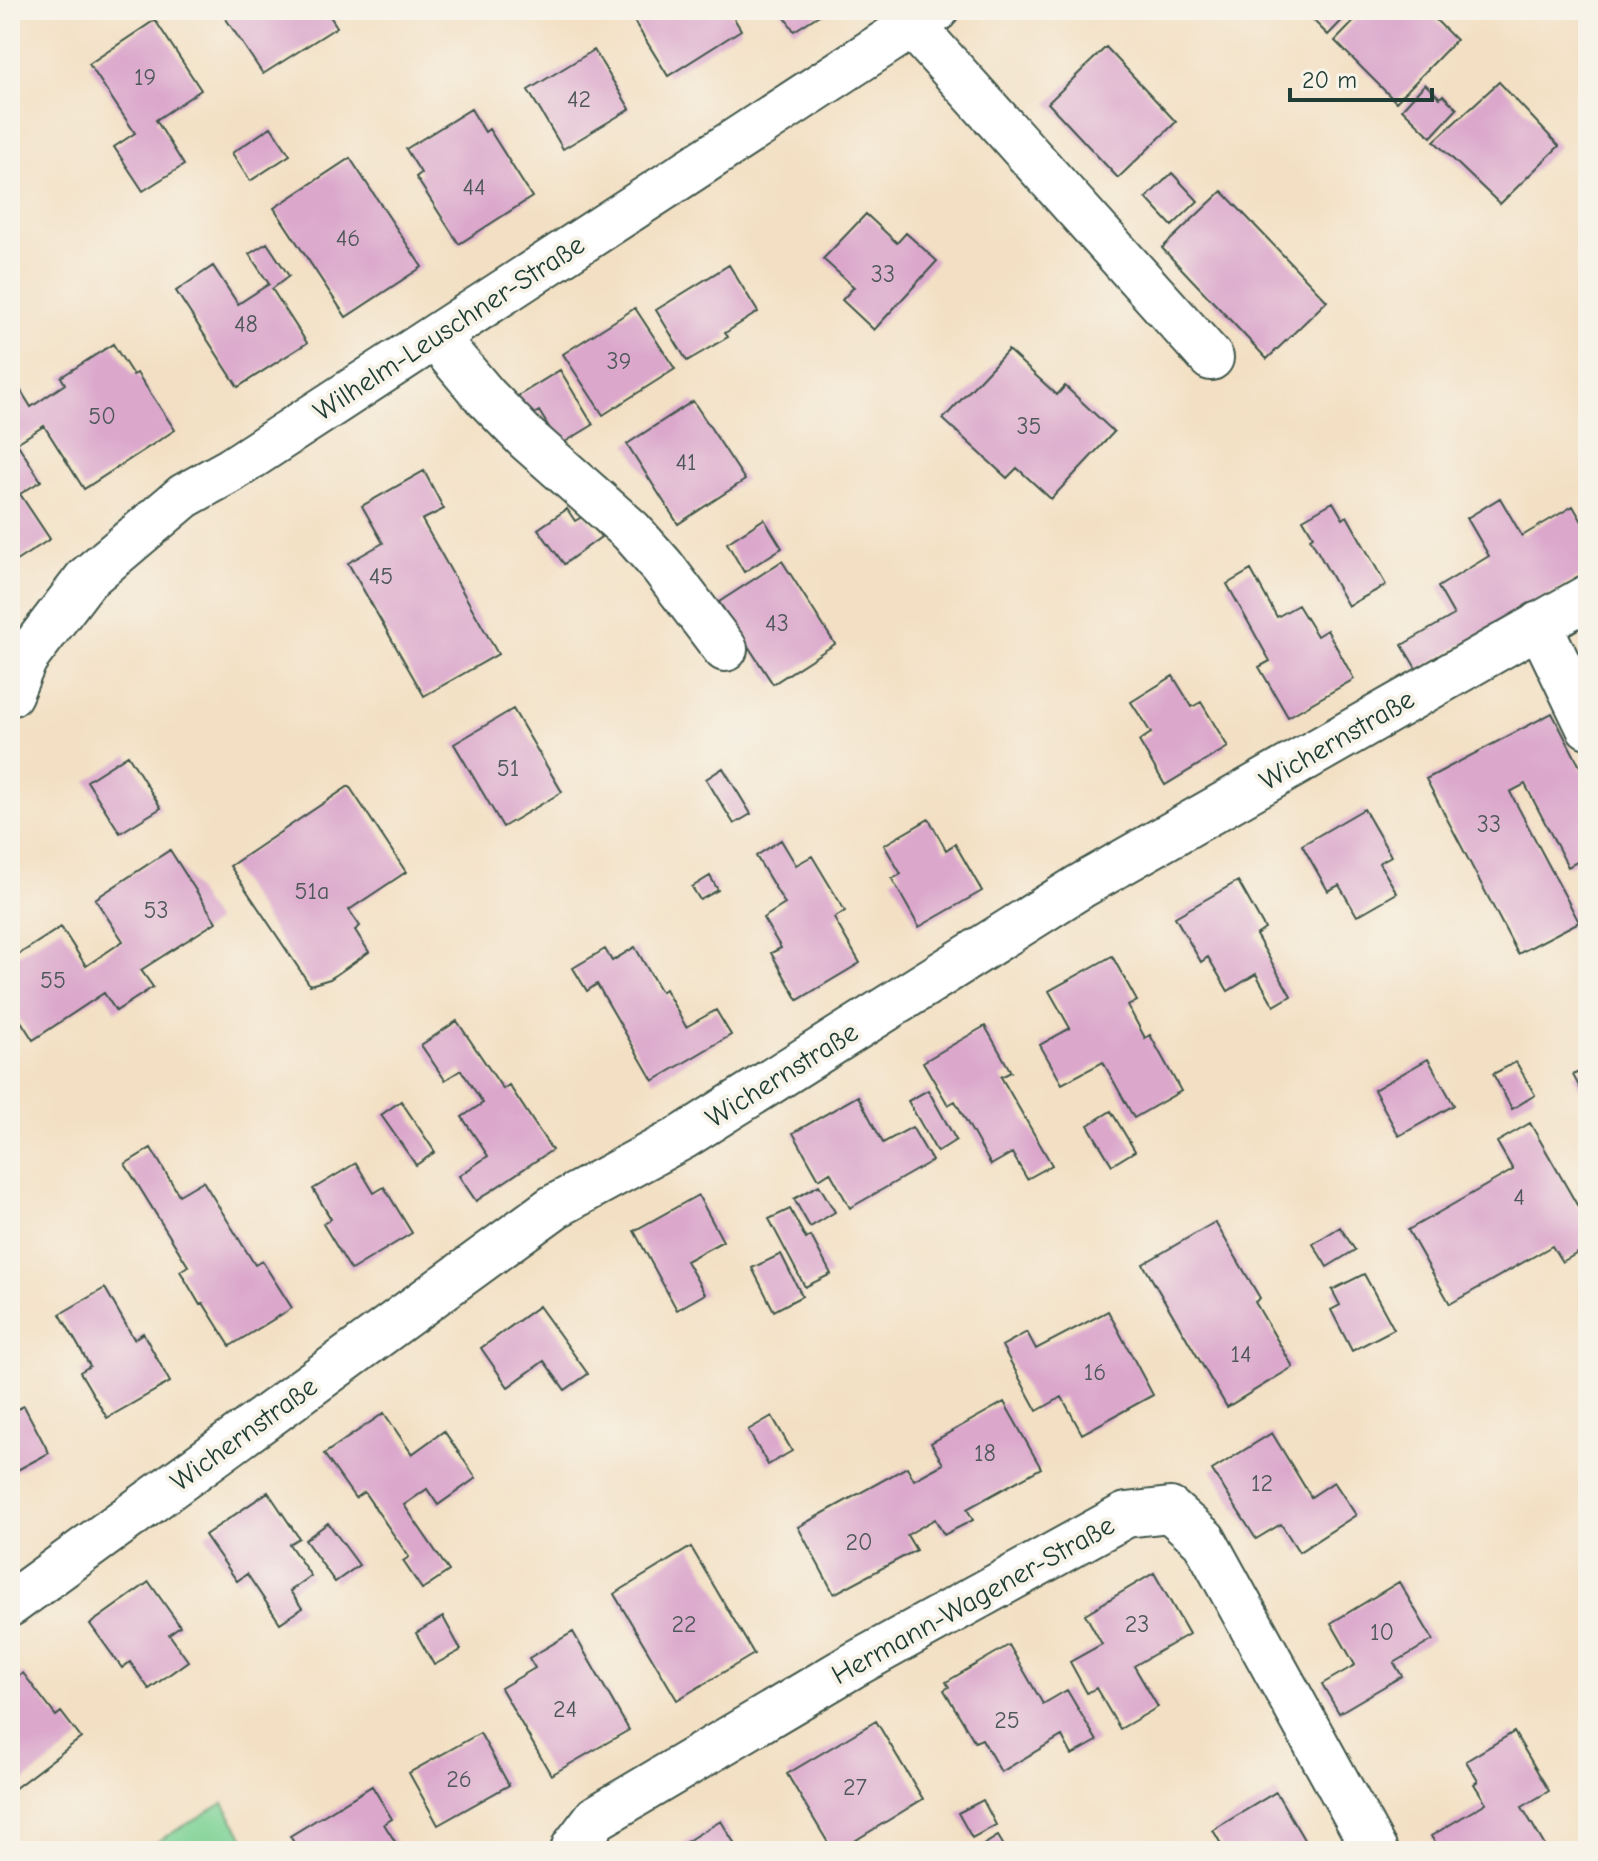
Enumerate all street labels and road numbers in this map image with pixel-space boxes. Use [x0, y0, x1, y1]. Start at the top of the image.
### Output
street label: Wilhelm-Leuschner-Straße [308, 228, 590, 428]
street label: Wichernstraße [1254, 683, 1420, 797]
street label: Wichernstraße [700, 1016, 864, 1134]
street label: Wichernstraße [165, 1370, 323, 1498]
street label: Hermann-Wagener-Straße [826, 1509, 1120, 1691]

